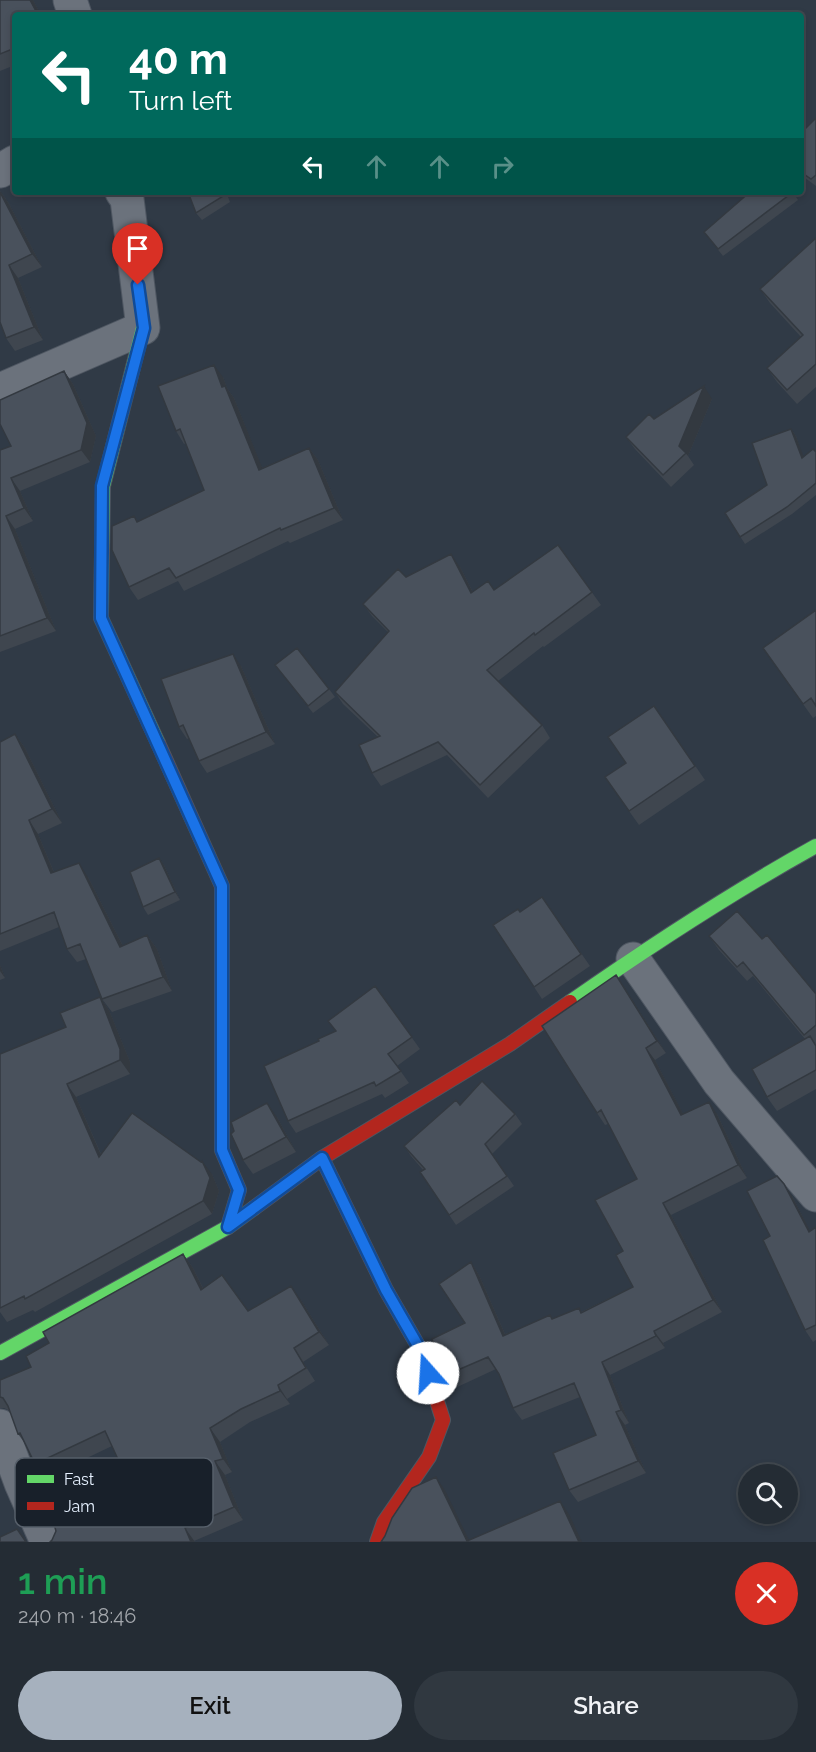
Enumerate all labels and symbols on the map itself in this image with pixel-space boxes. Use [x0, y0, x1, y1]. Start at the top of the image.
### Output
pin [112, 223, 163, 285]
position arrow [396, 1341, 460, 1405]
legend [15, 1458, 213, 1527]
text: Fast [64, 1470, 95, 1489]
text: Jam [64, 1497, 95, 1516]

